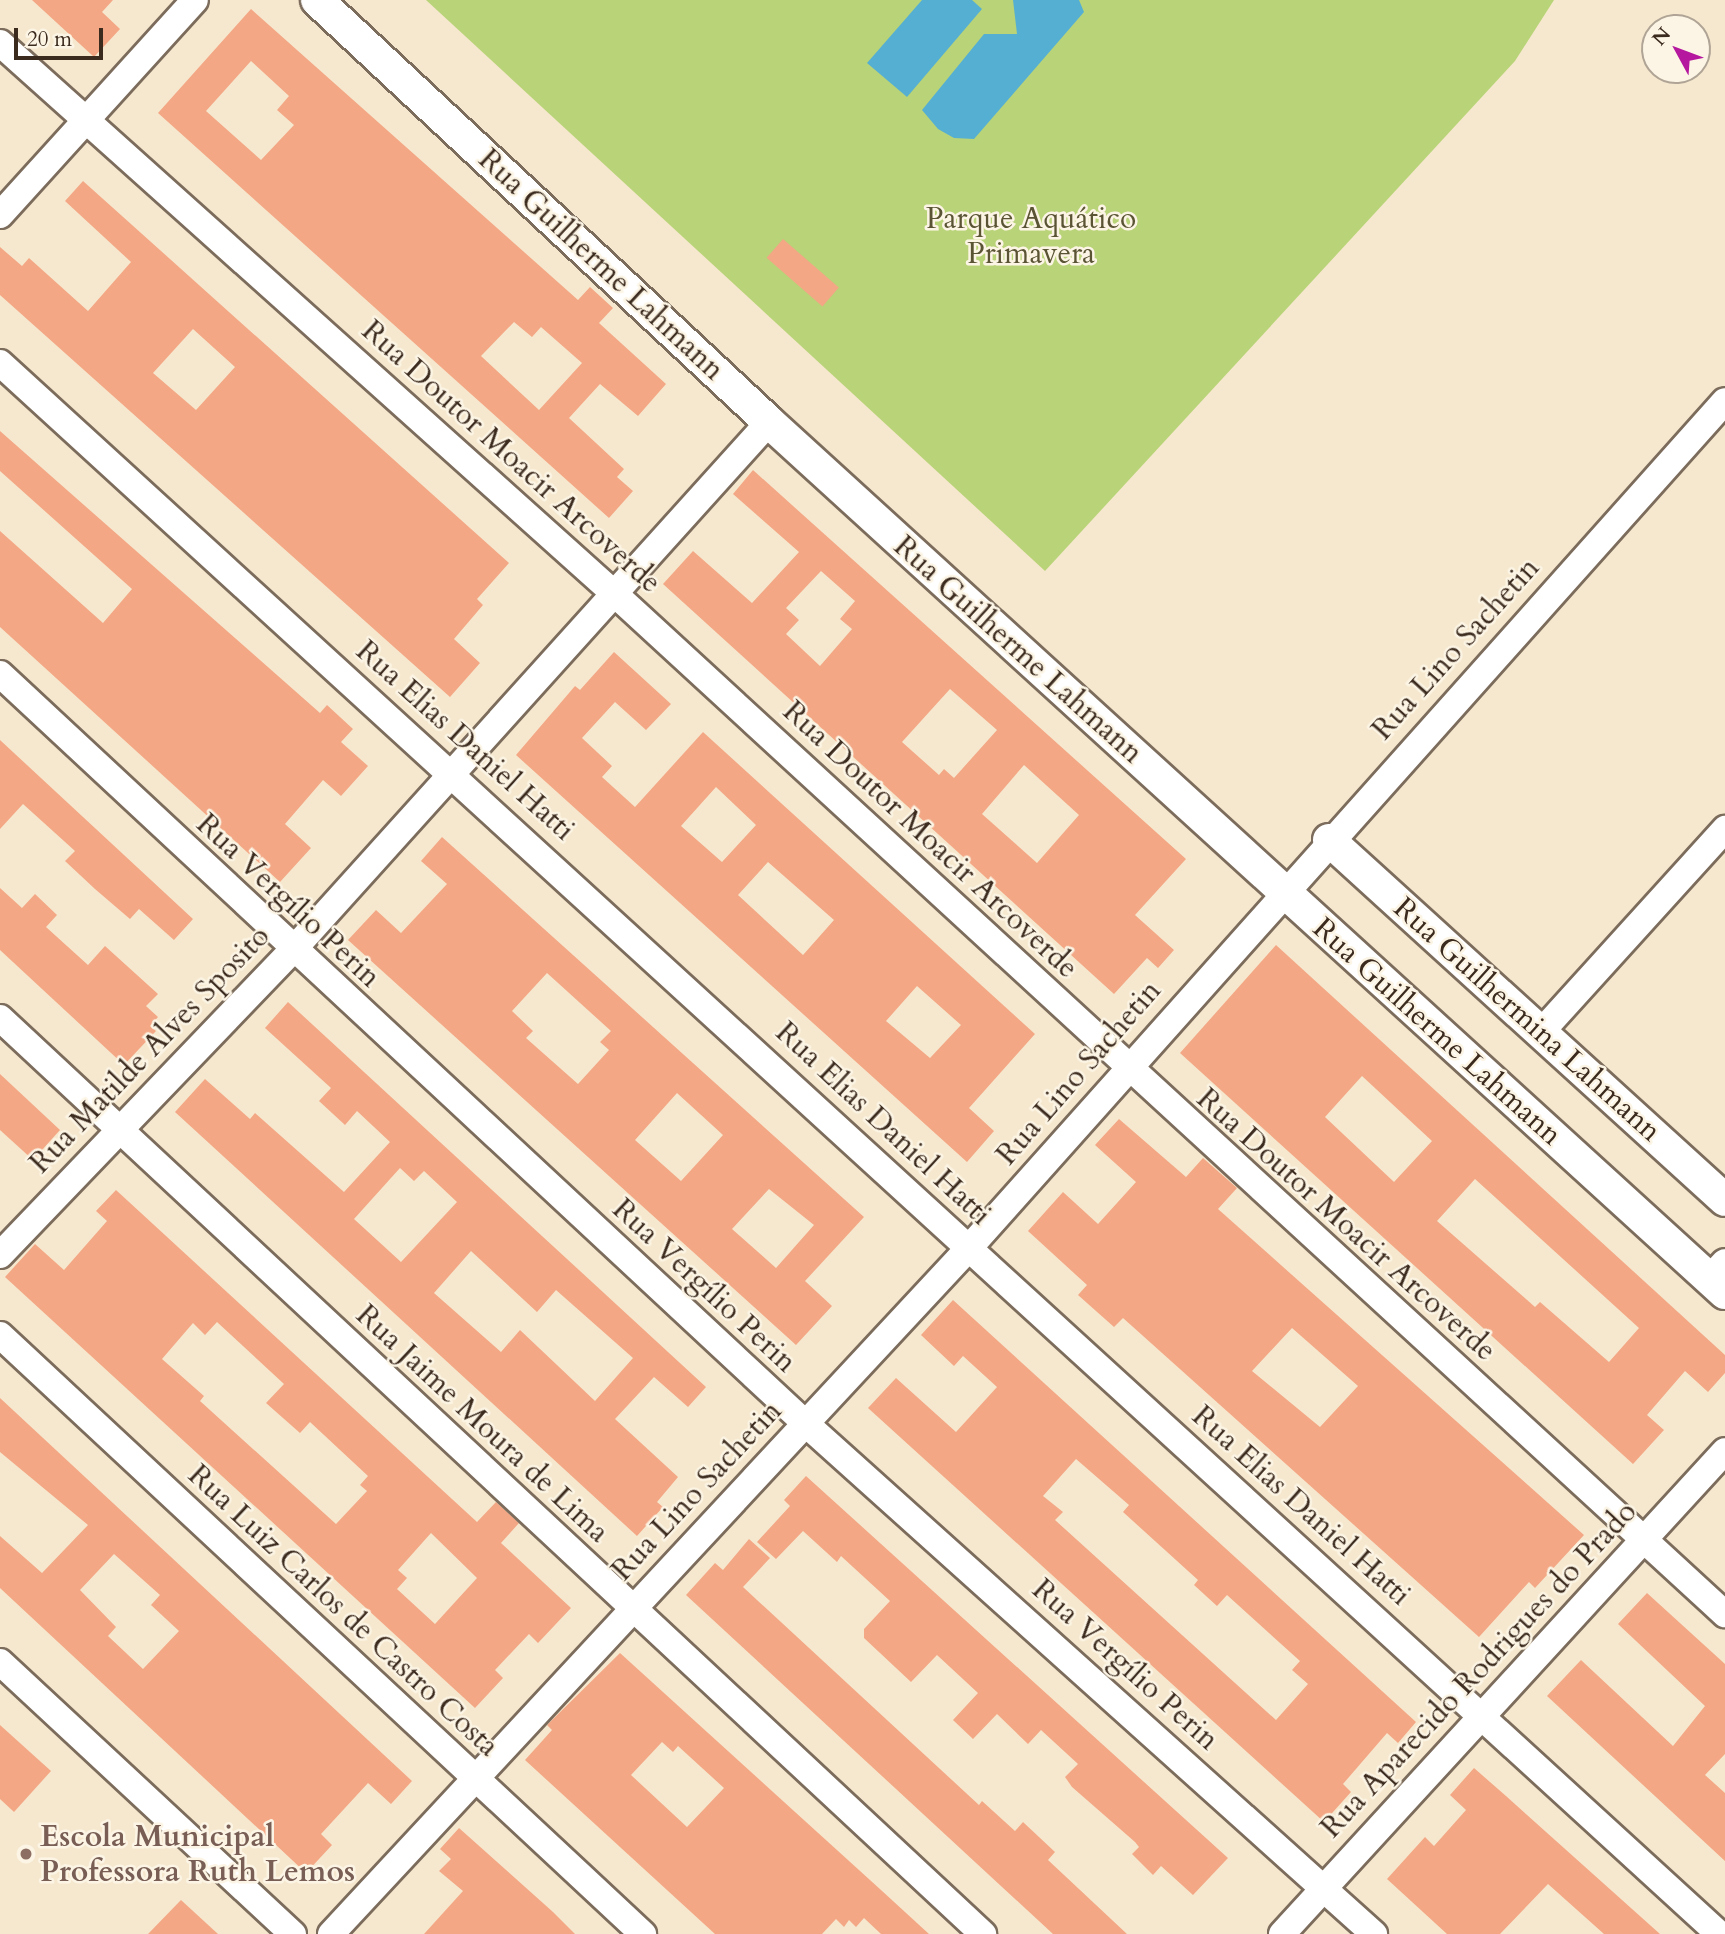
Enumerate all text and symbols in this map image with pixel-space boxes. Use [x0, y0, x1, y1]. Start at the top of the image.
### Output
scale bar [18, 14, 107, 58]
north arrow [1641, 14, 1711, 84]
text: N [1646, 22, 1677, 51]
text: 20 m [27, 25, 72, 54]
street label: Rua Guilherme Lahmann [471, 142, 731, 388]
park label: Parque Aquático Primavera [926, 201, 1136, 272]
street label: Rua Doutor Moacir Arcoverde [354, 313, 668, 601]
street label: Rua Guilherme Lahmann [886, 529, 1150, 771]
street label: Rua Lino Sachetin [1365, 550, 1547, 748]
street label: Rua Elias Daniel Hatti [348, 633, 582, 849]
street label: Rua Doutor Moacir Arcoverde [775, 694, 1085, 986]
street label: Rua Vergílio Perin [189, 807, 387, 995]
street label: Rua Guilhermina Lahmann [1386, 890, 1668, 1150]
street label: Rua Guilherme Lahmann [1305, 911, 1569, 1153]
street label: Rua Matilde Alves Sposito [22, 919, 278, 1181]
street label: Rua Lino Sachetin [989, 973, 1169, 1173]
street label: Rua Elias Daniel Hatti [768, 1015, 998, 1233]
street label: Rua Doutor Moacir Arcoverde [1189, 1081, 1503, 1369]
street label: Rua Vergílio Perin [605, 1192, 803, 1380]
street label: Rua Jaime Moura de Lima [348, 1298, 616, 1550]
street label: Rua Lino Sachetin [604, 1394, 790, 1588]
street label: Rua Elias Daniel Hatti [1184, 1398, 1418, 1614]
street label: Rua Luiz Carlos de Castro Costa [180, 1458, 506, 1764]
street label: Rua Aparecido Rodrigues do Prado [1313, 1494, 1645, 1846]
street label: Rua Vergílio Perin [1024, 1572, 1226, 1758]
place label: Escola Municipal Professora Ruth Lemos [40, 1819, 355, 1890]
marker: Escola Municipal Professora Ruth Lemos [18, 1846, 34, 1862]

